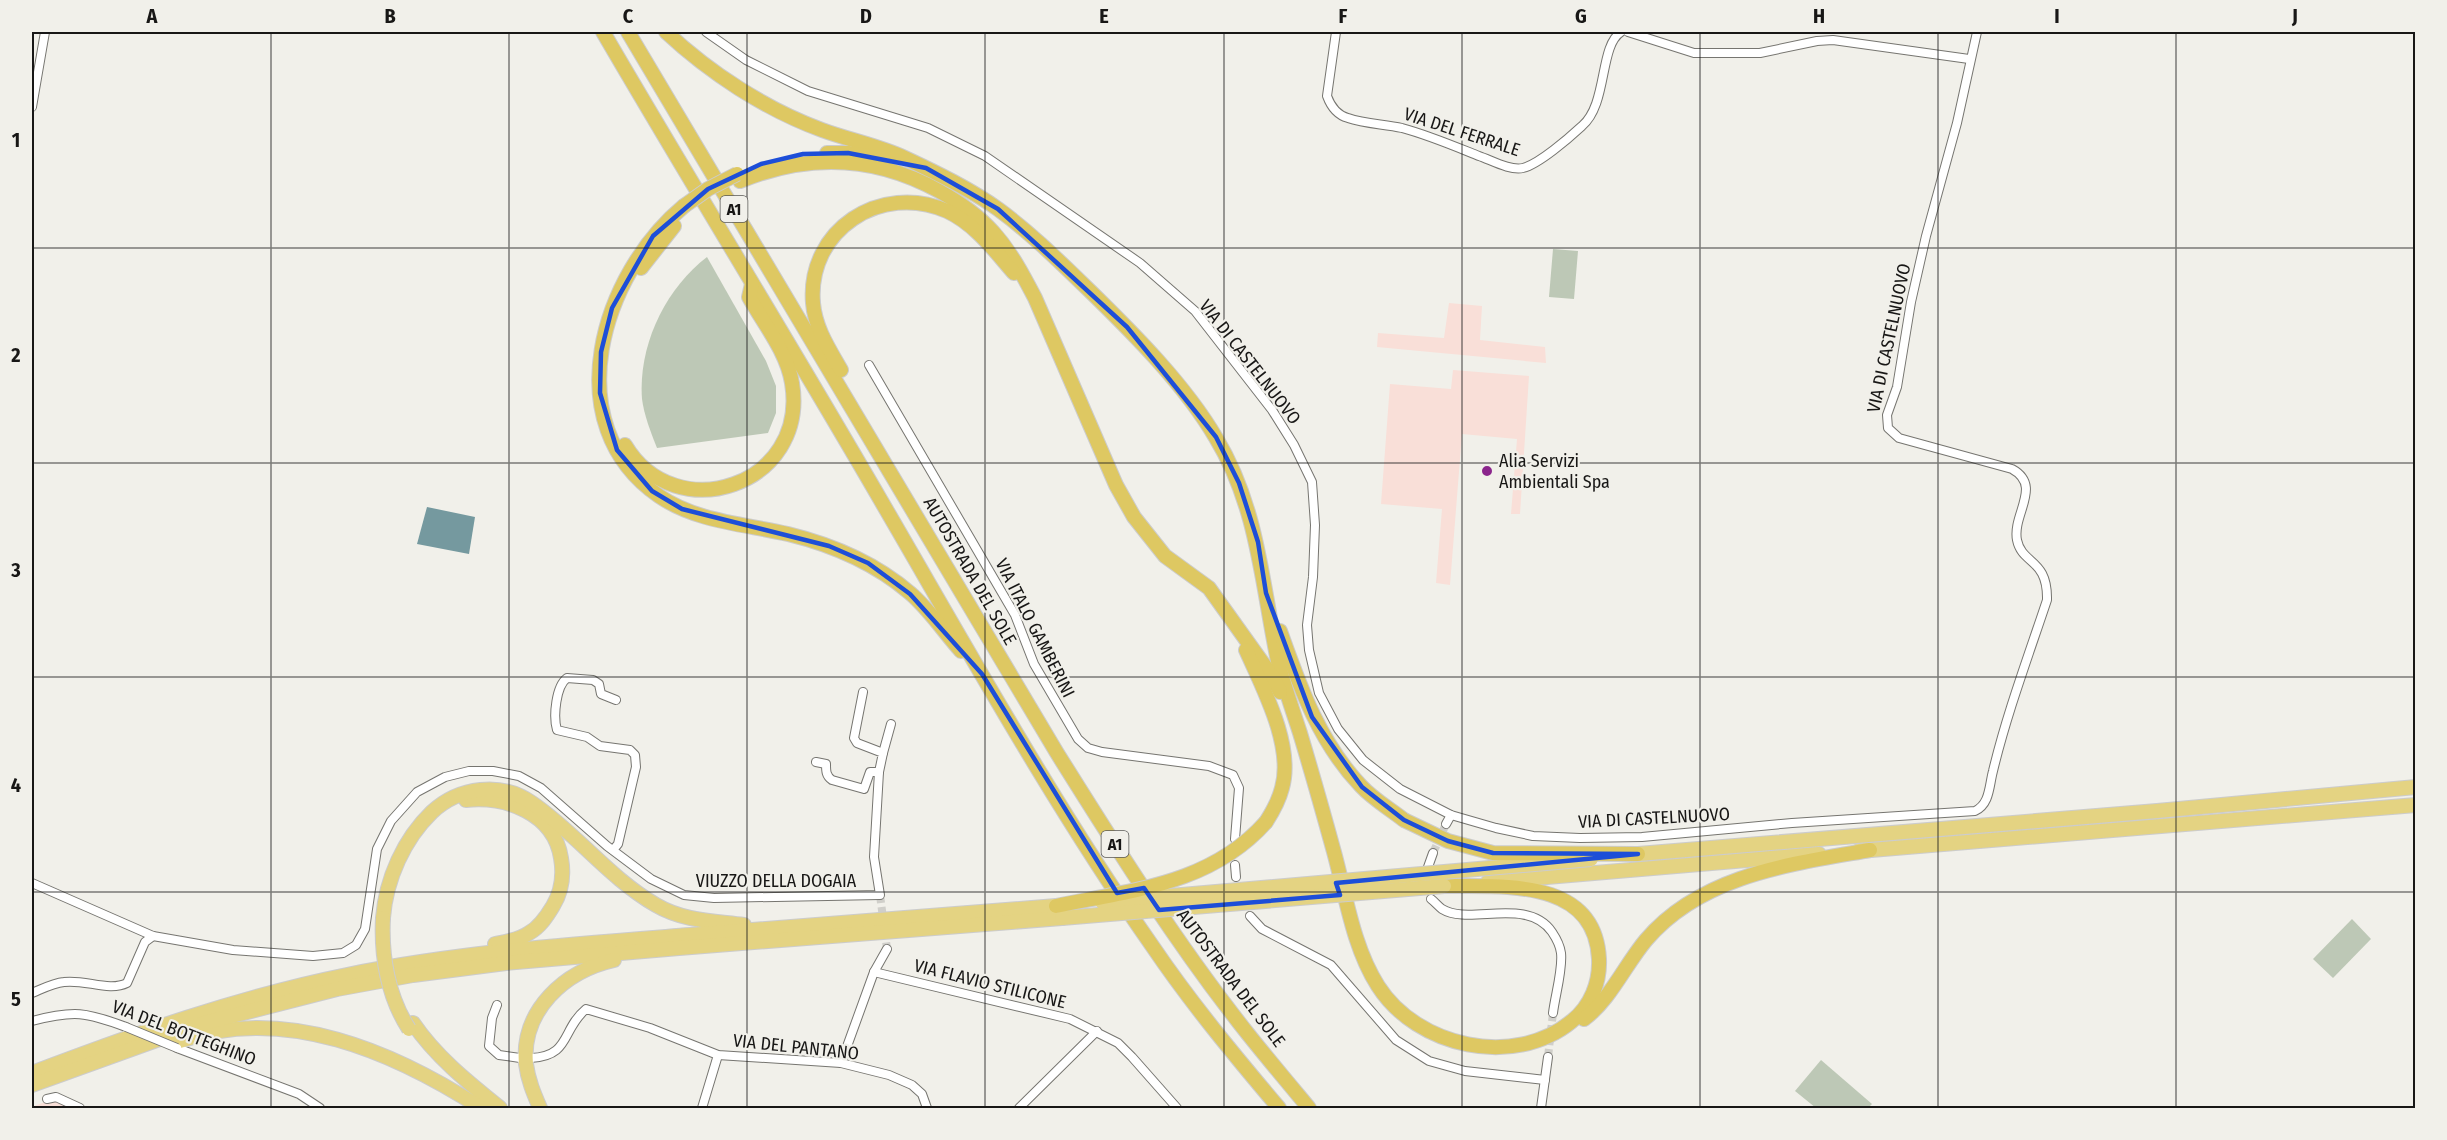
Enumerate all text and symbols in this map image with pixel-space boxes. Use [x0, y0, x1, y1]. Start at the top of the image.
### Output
text: A [146, 4, 159, 28]
text: B [384, 4, 396, 28]
text: C [623, 4, 634, 28]
text: D [860, 4, 872, 28]
text: E [1099, 4, 1109, 28]
text: F [1339, 4, 1348, 28]
text: G [1575, 4, 1587, 28]
text: H [1813, 4, 1825, 28]
text: I [2054, 4, 2060, 28]
text: J [2291, 4, 2298, 28]
street label: VIA DEL FERRALE [1401, 103, 1523, 161]
text: 1 [12, 128, 20, 152]
road number: A1 [720, 196, 748, 222]
street label: VIA DI CASTELNUOVO [1862, 261, 1916, 415]
street label: VIA DI CASTELNUOVO [1195, 295, 1305, 429]
text: 2 [10, 343, 21, 367]
place label: Alia Servizi Ambientali Spa [1499, 450, 1610, 493]
marker: Alia Servizi Ambientali Spa [1480, 464, 1494, 478]
street label: AUTOSTRADA DEL SOLE [919, 493, 1021, 649]
street label: VIA ITALO GAMBERINI [990, 555, 1080, 701]
text: 3 [10, 558, 21, 582]
text: 4 [11, 773, 21, 797]
street label: VIA DI CASTELNUOVO [1578, 803, 1730, 833]
road number: A1 [1102, 831, 1128, 857]
street label: VIUZZO DELLA DOGAIA [696, 870, 857, 892]
street label: AUTOSTRADA DEL SOLE [1172, 905, 1290, 1051]
street label: VIA FLAVIO STILICONE [912, 954, 1068, 1014]
text: 5 [11, 987, 21, 1011]
street label: VIA DEL BOTTEGHINO [109, 995, 259, 1071]
street label: VIA DEL PANTANO [732, 1029, 860, 1065]

